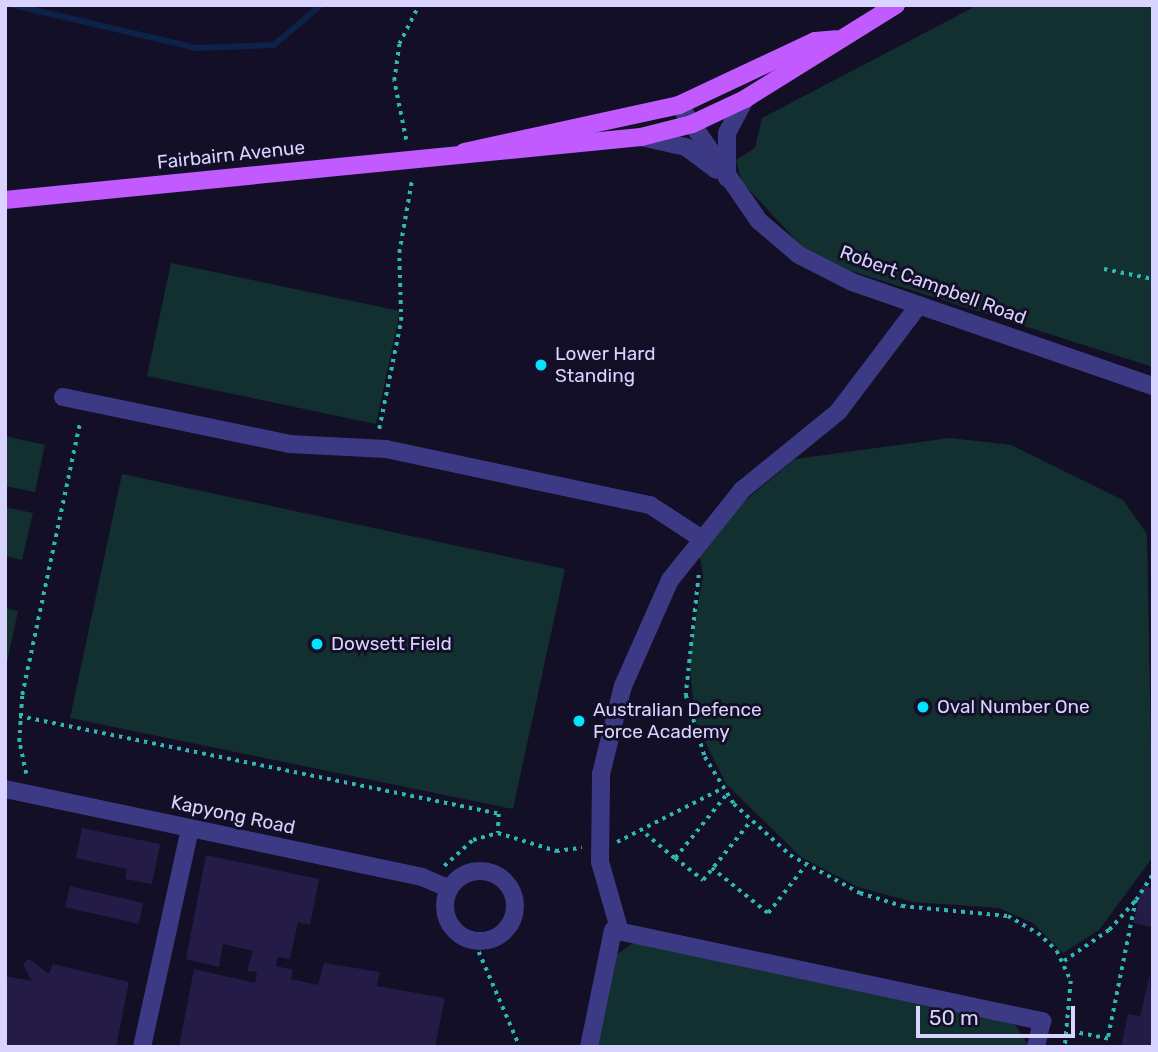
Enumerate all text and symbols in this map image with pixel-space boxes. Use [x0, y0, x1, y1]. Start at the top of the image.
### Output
street label: Fairbairn Avenue [156, 136, 306, 174]
street label: Robert Campbell Road [837, 241, 1029, 329]
place label: Lower Hard Standing [555, 343, 656, 387]
marker: Lower Hard Standing [533, 357, 549, 373]
place label: Dowsett Field [331, 633, 452, 655]
marker: Dowsett Field [309, 636, 325, 652]
place label: Oval Number One [937, 696, 1090, 718]
place label: Australian Defence Force Academy [593, 699, 762, 743]
marker: Oval Number One [915, 699, 931, 715]
marker: Australian Defence Force Academy [571, 713, 587, 729]
street label: Kapyong Road [169, 791, 297, 839]
scale bar [920, 992, 1079, 1036]
text: 50 m [929, 1005, 979, 1030]

